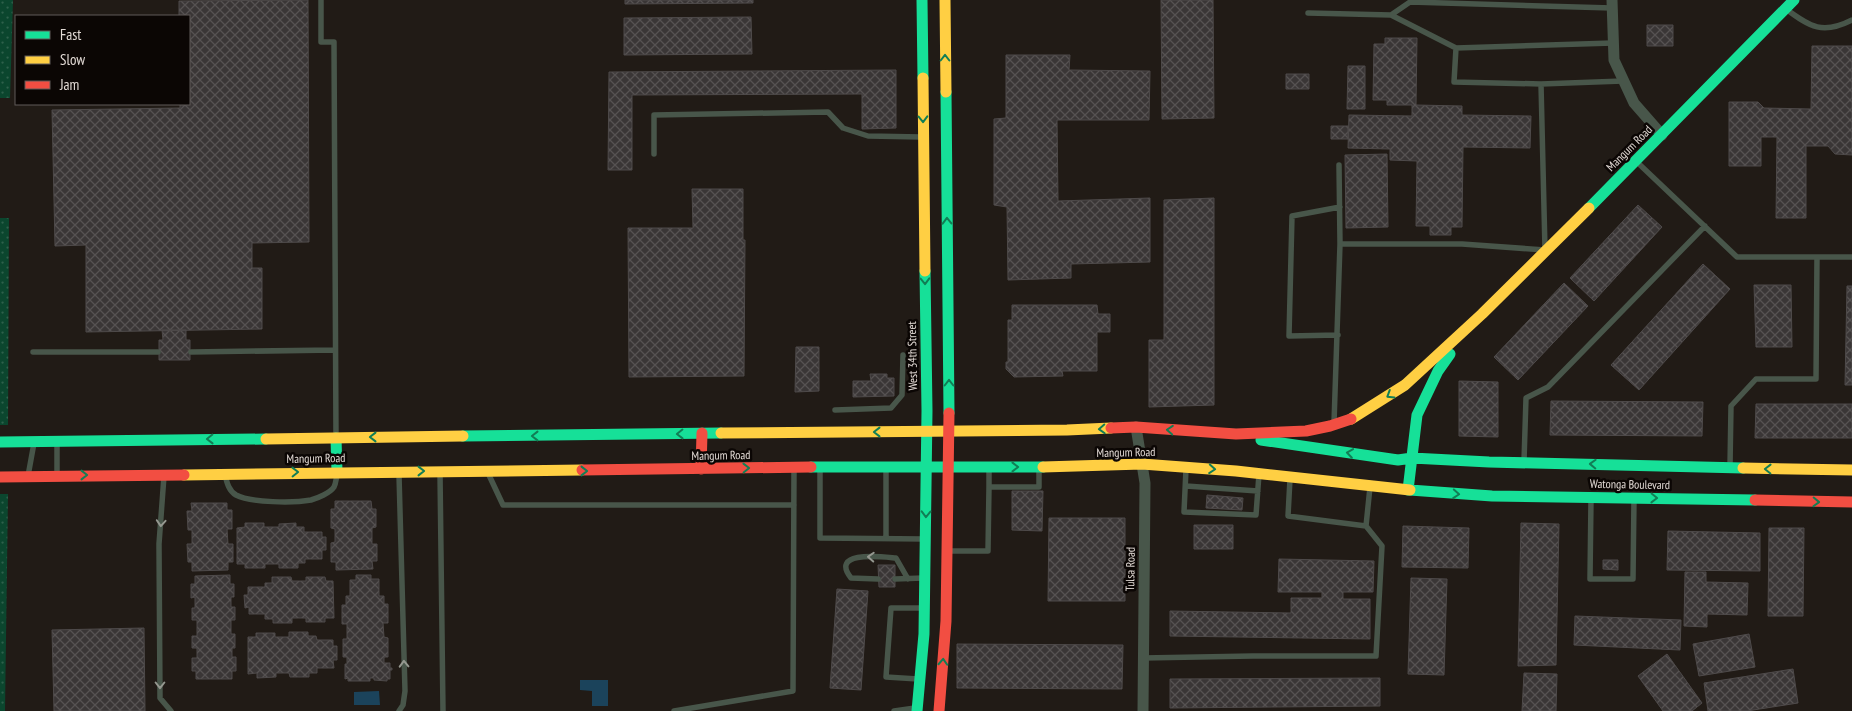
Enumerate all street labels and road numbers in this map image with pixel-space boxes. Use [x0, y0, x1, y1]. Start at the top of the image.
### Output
street label: Mangum Road [1603, 122, 1655, 174]
street label: West 34th Street [904, 321, 920, 391]
street label: Mangum Road [1096, 444, 1156, 460]
street label: Mangum Road [691, 447, 751, 463]
street label: Mangum Road [286, 450, 346, 466]
street label: Watonga Boulevard [1590, 476, 1670, 492]
street label: Tulsa Road [1122, 547, 1138, 591]

